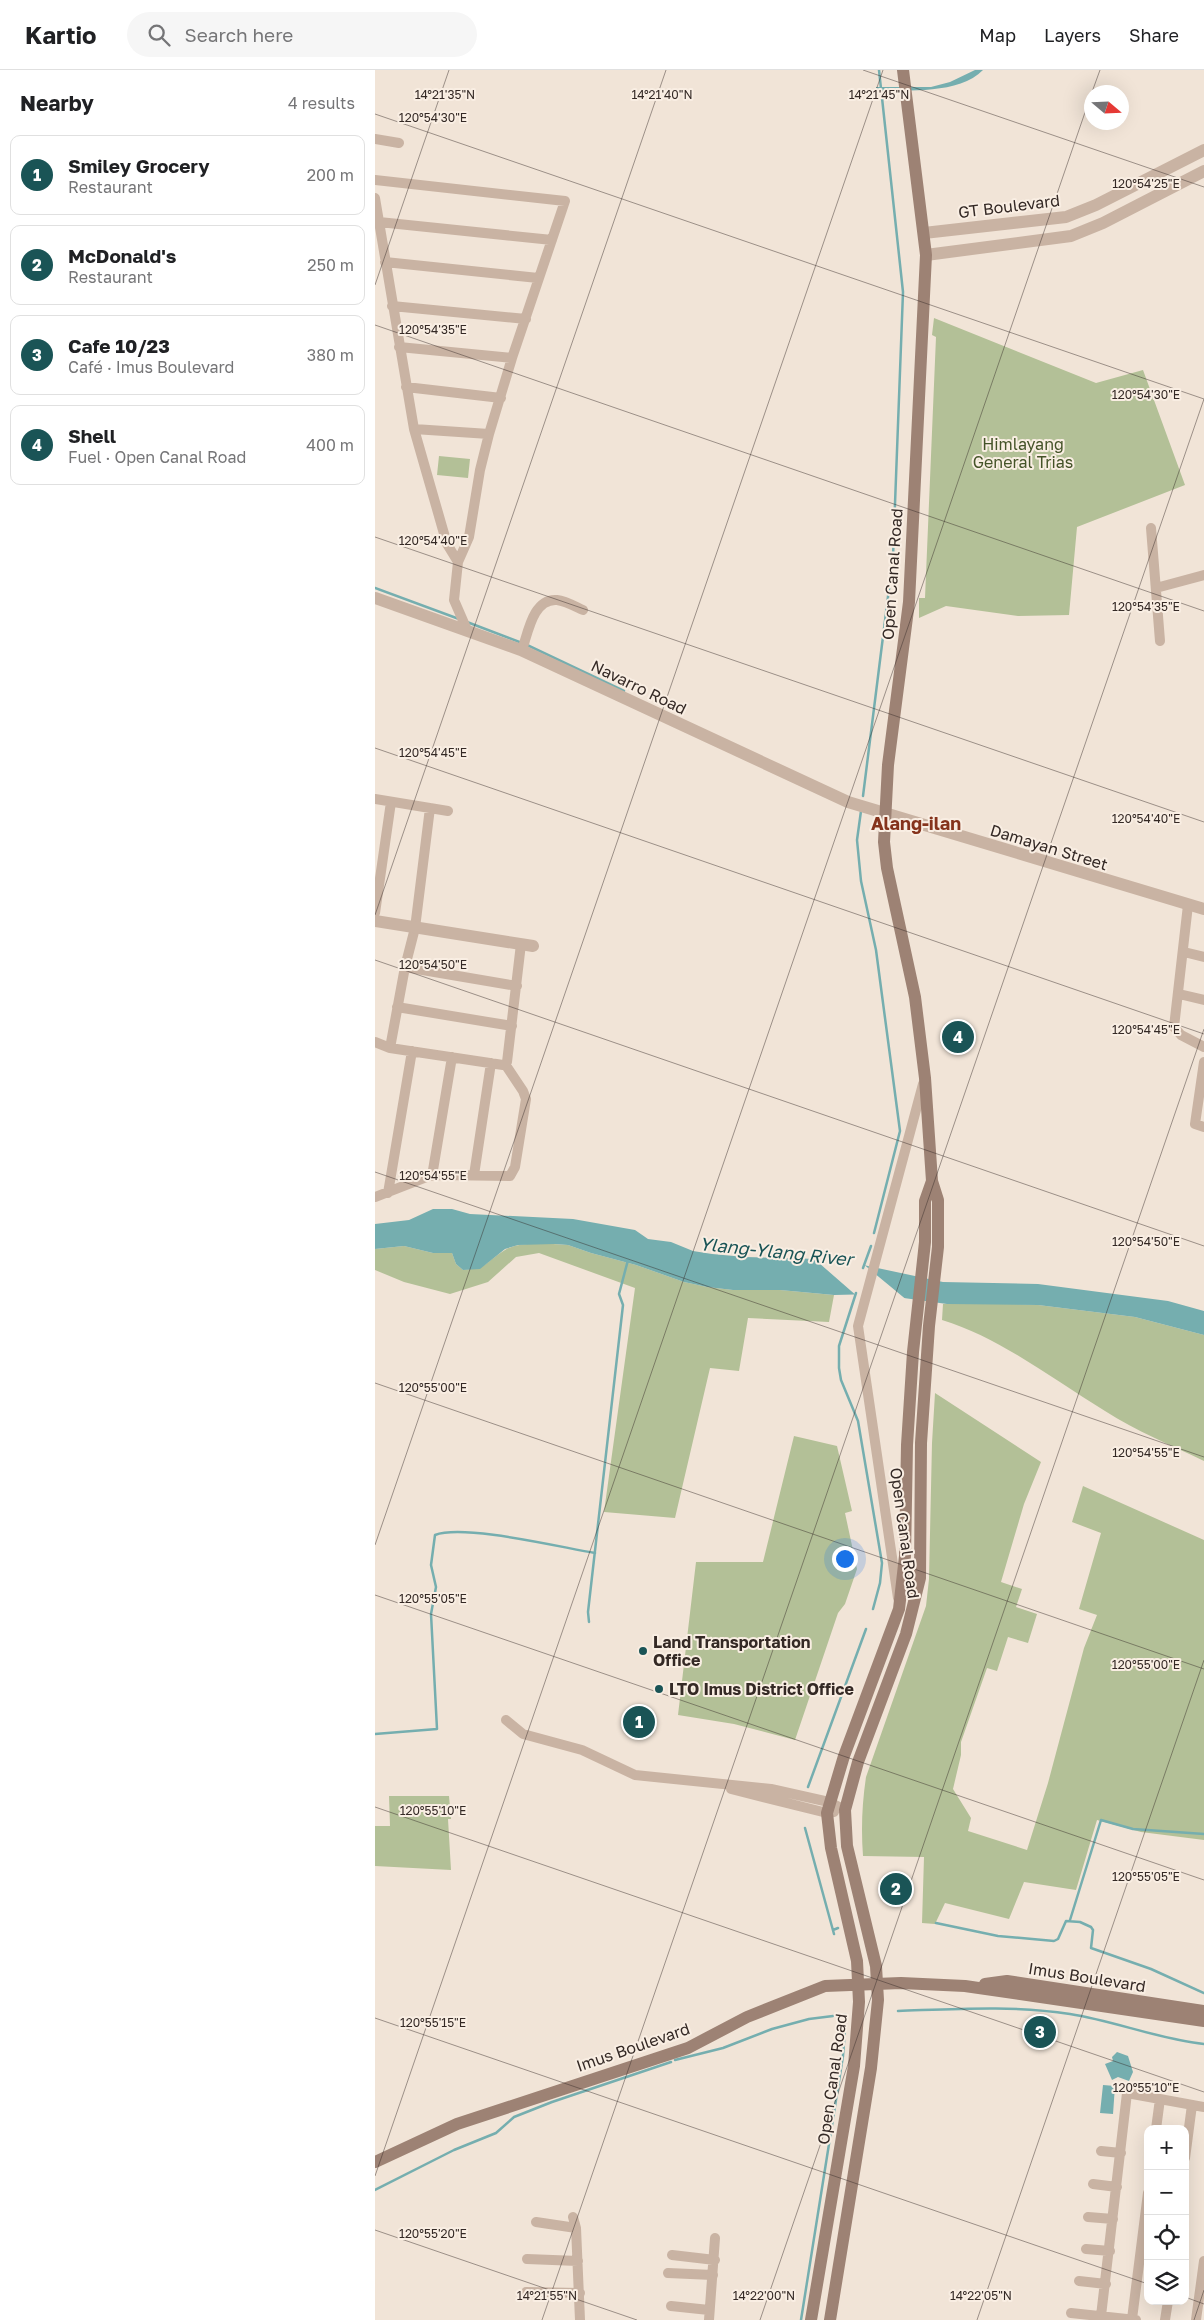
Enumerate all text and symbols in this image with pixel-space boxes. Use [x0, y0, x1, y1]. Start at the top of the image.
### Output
search box [127, 12, 477, 57]
text: Kartio [25, 20, 97, 49]
icon: search [145, 21, 173, 49]
text: Search here [185, 23, 293, 46]
text: Map [979, 24, 1016, 46]
text: Layers [1044, 24, 1101, 46]
text: Share [1129, 24, 1179, 46]
north arrow [1084, 85, 1129, 130]
text: 14°21'35"N [415, 87, 475, 102]
text: 14°21'40"N [631, 87, 693, 102]
text: 14°21'45"N [849, 87, 909, 102]
text: Nearby [20, 90, 94, 116]
text: 4 results [288, 93, 355, 113]
text: 120°54'30"E [399, 110, 467, 125]
text: Smiley Grocery [68, 154, 210, 177]
text: 1 [33, 165, 41, 185]
text: 200 m [307, 165, 354, 185]
text: 120°54'25"E [1112, 176, 1180, 191]
text: Restaurant [68, 177, 153, 197]
street label: GT Boulevard [957, 190, 1061, 222]
text: McDonald's [68, 244, 177, 267]
text: 2 [32, 255, 42, 275]
text: 250 m [307, 255, 354, 275]
text: Restaurant [68, 267, 153, 287]
text: 120°54'35"E [399, 322, 467, 337]
text: Cafe 10/23 [68, 334, 170, 357]
text: 3 [32, 345, 42, 365]
text: 380 m [307, 345, 354, 365]
text: Café · Imus Boulevard [68, 357, 234, 377]
text: 120°54'30"E [1112, 387, 1180, 402]
text: Shell [68, 424, 116, 447]
park label: Himlayang General Trias [973, 434, 1073, 472]
text: 4 [32, 435, 42, 455]
text: 400 m [306, 435, 354, 455]
text: Fuel · Open Canal Road [68, 447, 246, 467]
street label: Open Canal Road [877, 508, 907, 640]
text: 120°54'40"E [399, 533, 467, 548]
text: 120°54'35"E [1112, 599, 1180, 614]
street label: Navarro Road [588, 655, 690, 719]
text: 120°54'45"E [399, 745, 467, 760]
text: 120°54'40"E [1112, 811, 1180, 826]
district label: Alang-ilan [871, 812, 961, 834]
street label: Damayan Street [988, 820, 1110, 874]
text: 120°54'50"E [399, 957, 467, 972]
pin: 4 [942, 1018, 974, 1056]
text: 120°54'45"E [1112, 1022, 1180, 1037]
text: 120°54'55"E [399, 1168, 467, 1183]
water label: Ylang-Ylang River [698, 1232, 857, 1270]
text: 120°54'50"E [1112, 1234, 1180, 1249]
text: 120°55'00"E [399, 1380, 467, 1395]
text: 120°54'55"E [1112, 1445, 1180, 1460]
street label: Open Canal Road [886, 1466, 924, 1600]
your location [832, 1546, 858, 1572]
text: 120°55'05"E [399, 1591, 467, 1606]
place label: Land Transportation Office [653, 1632, 811, 1670]
marker: Land Transportation Office [637, 1645, 649, 1657]
text: 120°55'00"E [1112, 1657, 1180, 1672]
place label: LTO Imus District Office [669, 1679, 854, 1699]
marker: LTO Imus District Office [653, 1683, 665, 1695]
pin: 1 [623, 1703, 655, 1741]
text: 120°55'10"E [400, 1803, 466, 1818]
text: 120°55'05"E [1112, 1869, 1180, 1884]
pin: 2 [880, 1870, 912, 1908]
street label: Imus Boulevard [1027, 1958, 1147, 1996]
street label: Open Canal Road [813, 2012, 851, 2146]
pin: 3 [1024, 2013, 1056, 2051]
text: 120°55'15"E [400, 2015, 466, 2030]
street label: Imus Boulevard [574, 2018, 692, 2076]
text: 120°55'10"E [1113, 2080, 1179, 2095]
map controls [1144, 2125, 1189, 2305]
button: + [1144, 2125, 1189, 2170]
button: − [1144, 2170, 1189, 2215]
button: locate [1144, 2215, 1189, 2260]
text: 120°55'20"E [399, 2226, 467, 2241]
button: layers [1144, 2260, 1189, 2305]
text: 14°21'55"N [517, 2288, 577, 2303]
text: 14°22'00"N [733, 2288, 795, 2303]
text: 14°22'05"N [950, 2288, 1012, 2303]

